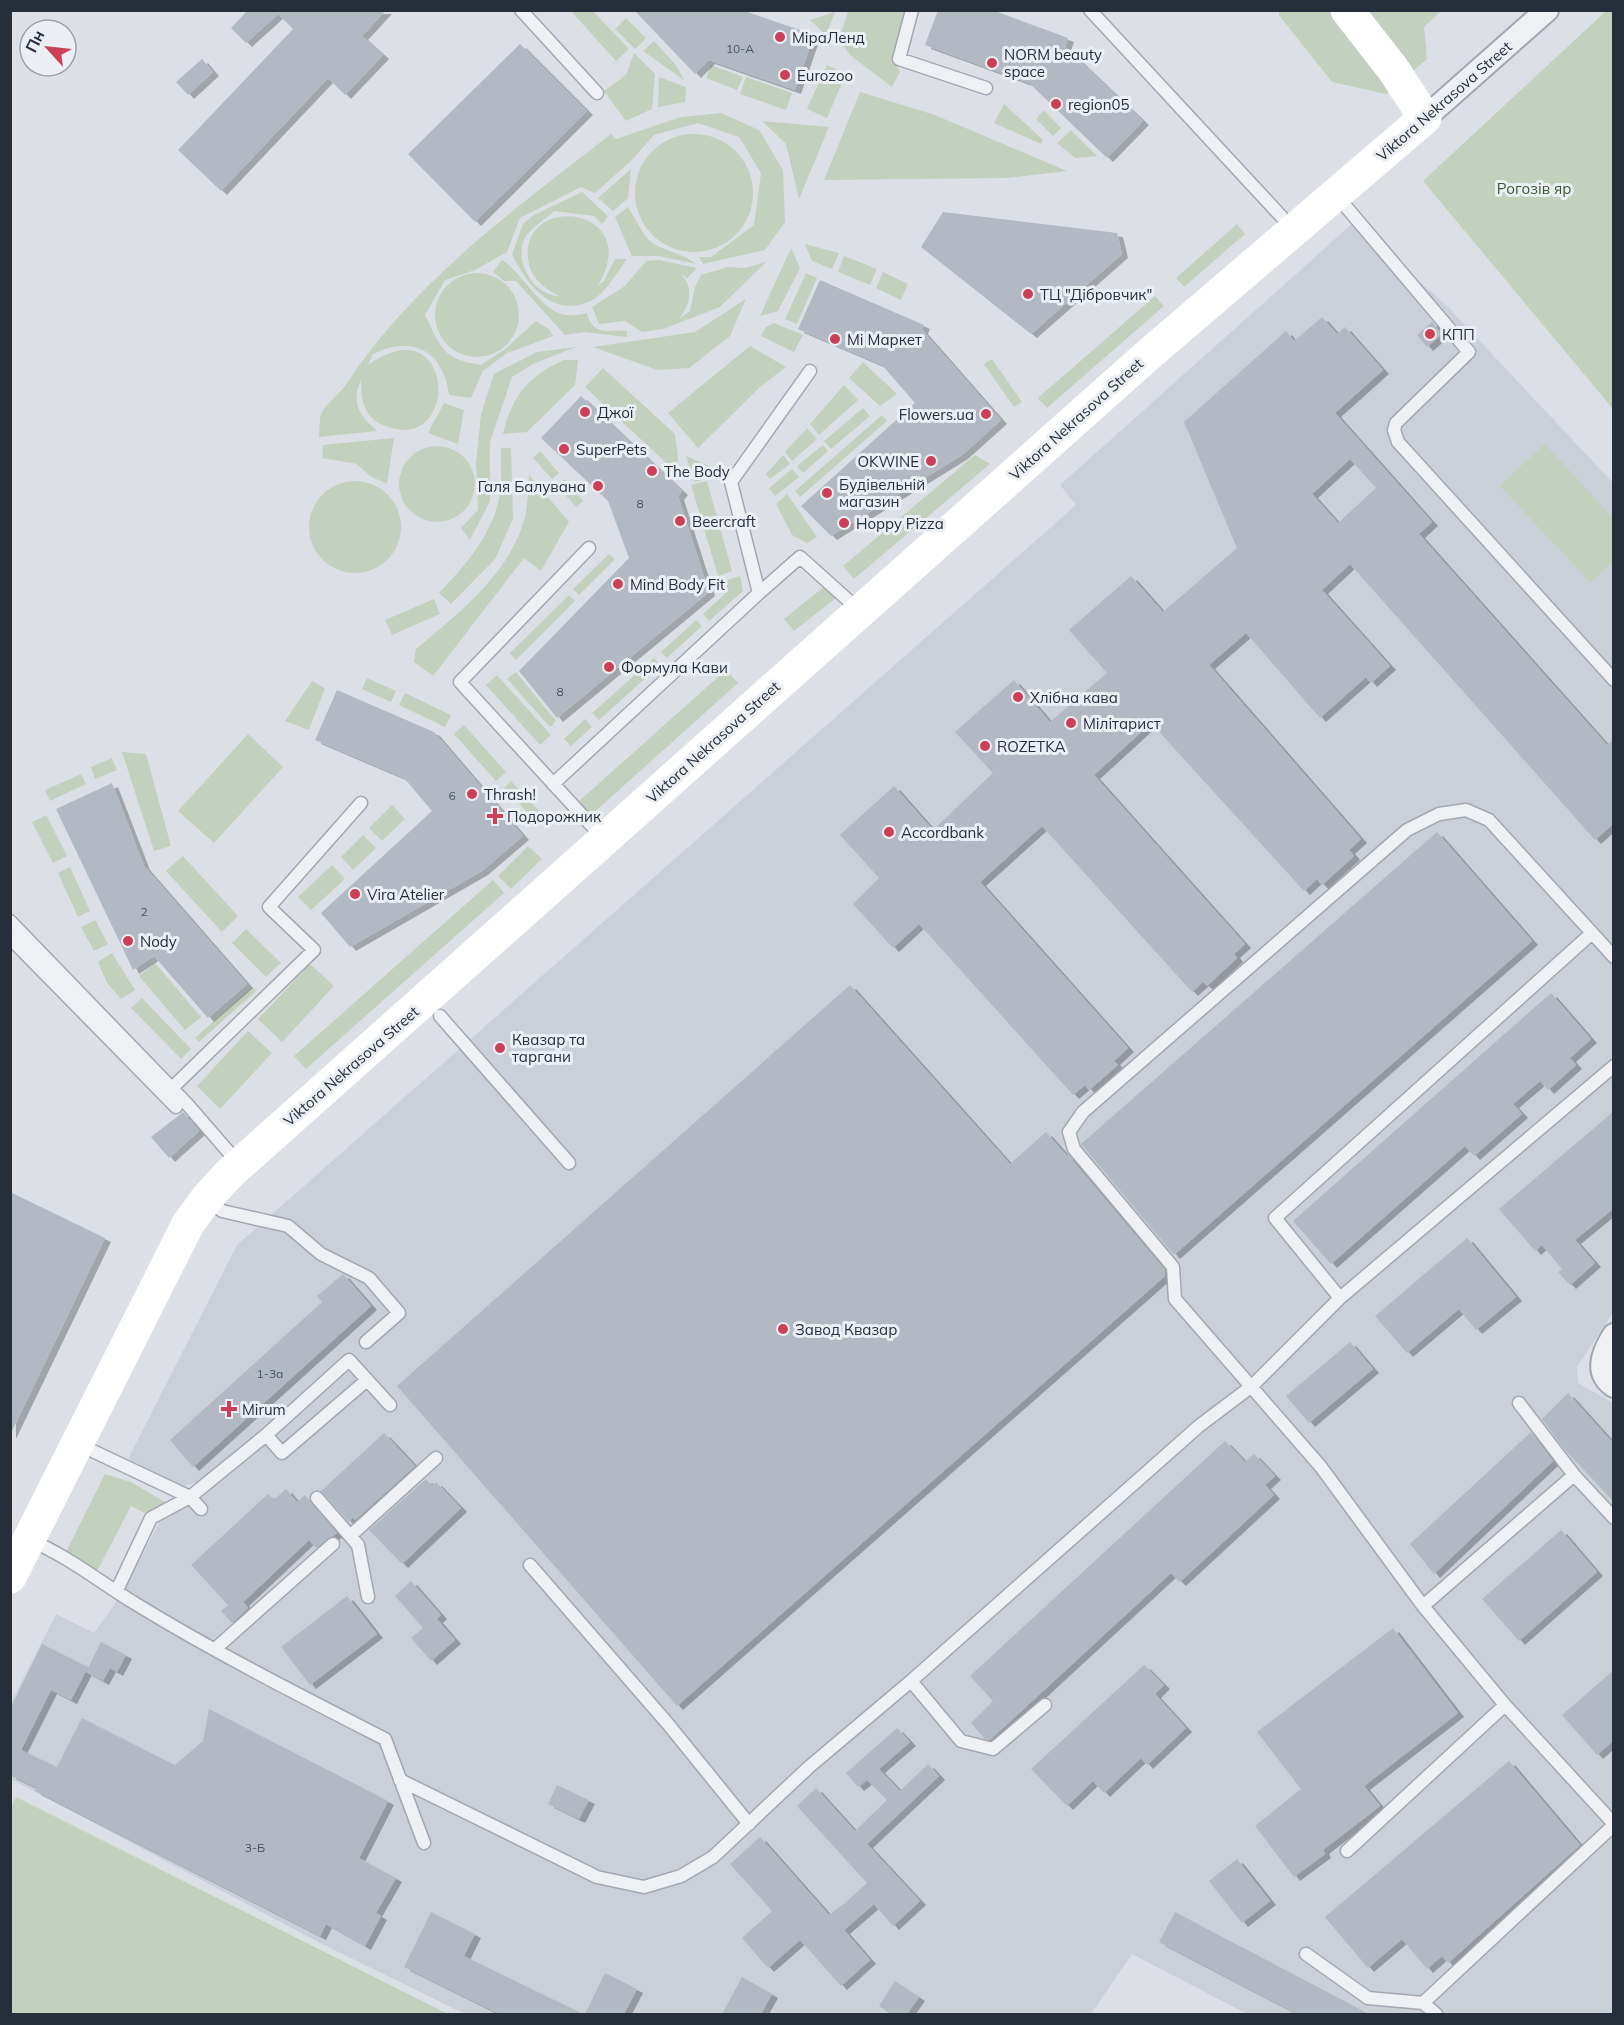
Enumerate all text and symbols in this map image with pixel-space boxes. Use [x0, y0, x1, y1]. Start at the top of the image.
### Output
north arrow [18, 18, 78, 78]
text: Пн [21, 27, 49, 56]
place label: МіраЛенд [792, 28, 865, 47]
marker: МіраЛенд [773, 30, 787, 44]
street label: Viktora Nekrasova Street [1372, 37, 1516, 165]
house number: 10-А [726, 41, 754, 56]
place label: NORM beauty space [1004, 45, 1102, 81]
marker: NORM beauty space [985, 56, 999, 70]
place label: Eurozoo [797, 66, 853, 85]
marker: Eurozoo [778, 68, 792, 82]
place label: region05 [1068, 95, 1129, 114]
marker: region05 [1049, 97, 1063, 111]
park label: Рогозів яр [1497, 179, 1571, 198]
place label: ТЦ "Дібровчик" [1040, 285, 1152, 304]
marker: ТЦ "Дібровчик" [1021, 287, 1035, 301]
place label: КПП [1442, 325, 1475, 344]
marker: КПП [1423, 327, 1437, 341]
place label: Мі Маркет [847, 330, 922, 349]
marker: Мі Маркет [828, 332, 842, 346]
street label: Viktora Nekrasova Street [1005, 354, 1147, 484]
place label: Джої [597, 403, 634, 422]
marker: Джої [578, 405, 592, 419]
place label: Flowers.ua [899, 405, 974, 424]
marker: Flowers.ua [979, 407, 993, 421]
place label: SuperPets [576, 440, 647, 459]
marker: SuperPets [557, 442, 571, 456]
place label: OKWINE [858, 452, 919, 471]
marker: OKWINE [924, 454, 938, 468]
place label: The Body [664, 462, 730, 481]
marker: The Body [645, 464, 659, 478]
place label: Будівельній магазин [839, 475, 925, 511]
place label: Галя Балувана [478, 477, 586, 496]
marker: Галя Балувана [591, 479, 605, 493]
marker: Будівельній магазин [820, 486, 834, 500]
house number: 8 [636, 496, 644, 511]
place label: Beercraft [692, 512, 756, 531]
marker: Beercraft [673, 514, 687, 528]
place label: Hoppy Pizza [856, 514, 944, 533]
marker: Hoppy Pizza [837, 516, 851, 530]
place label: Mind Body Fit [630, 575, 725, 594]
marker: Mind Body Fit [611, 577, 625, 591]
place label: Формула Кави [621, 658, 728, 677]
marker: Формула Кави [602, 660, 616, 674]
street label: Viktora Nekrasova Street [642, 677, 784, 807]
house number: 8 [556, 684, 564, 699]
place label: Хлібна кава [1030, 688, 1118, 707]
marker: Хлібна кава [1011, 690, 1025, 704]
place label: Мілітарист [1083, 714, 1161, 733]
marker: Мілітарист [1064, 716, 1078, 730]
place label: ROZETKA [997, 737, 1065, 756]
marker: ROZETKA [978, 739, 992, 753]
place label: Thrash! [484, 785, 536, 804]
marker: Thrash! [465, 787, 479, 801]
house number: 6 [448, 788, 456, 803]
place label: Подорожник [507, 807, 602, 826]
marker: Подорожник [488, 809, 502, 823]
place label: Accordbank [901, 823, 984, 842]
marker: Accordbank [882, 825, 896, 839]
place label: Vira Atelier [367, 885, 445, 904]
marker: Vira Atelier [348, 887, 362, 901]
house number: 2 [140, 904, 148, 919]
place label: Nody [140, 932, 177, 951]
marker: Nody [121, 934, 135, 948]
street label: Viktora Nekrasova Street [279, 1002, 423, 1130]
place label: Квазар та таргани [512, 1030, 585, 1066]
marker: Квазар та таргани [493, 1041, 507, 1055]
place label: Завод Квазар [795, 1320, 897, 1339]
marker: Завод Квазар [776, 1322, 790, 1336]
house number: 1-3а [257, 1366, 283, 1381]
marker: Mirum [220, 1400, 238, 1418]
place label: Mirum [242, 1400, 286, 1419]
house number: 3-Б [245, 1840, 265, 1855]

